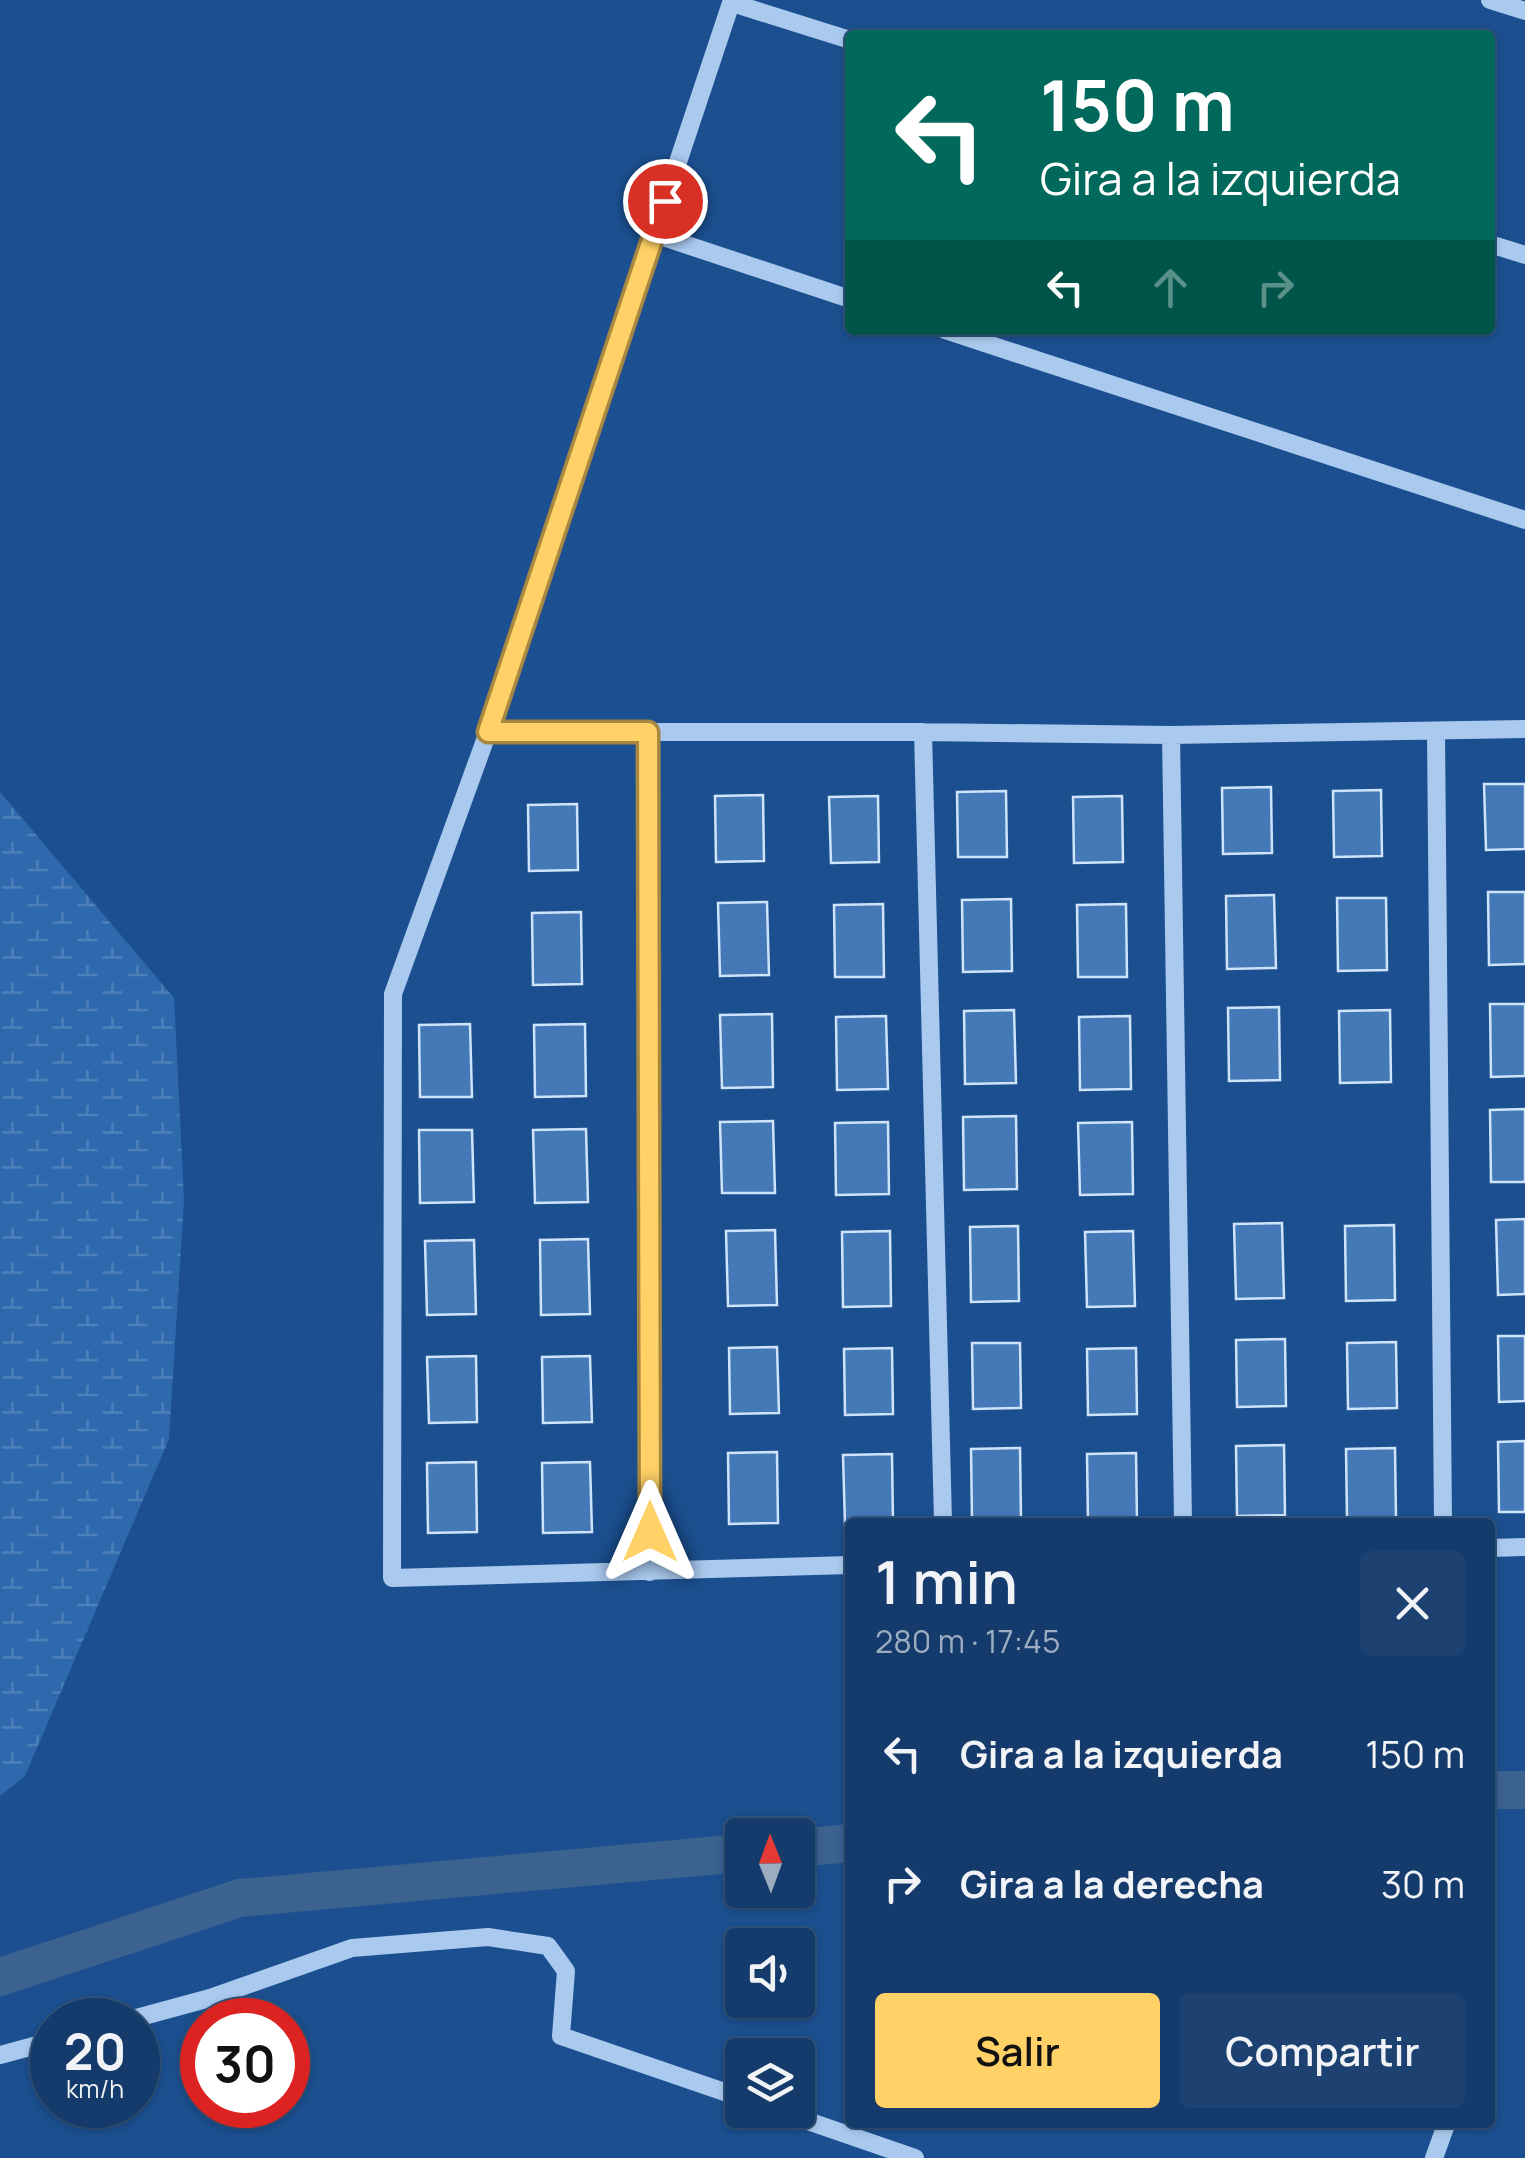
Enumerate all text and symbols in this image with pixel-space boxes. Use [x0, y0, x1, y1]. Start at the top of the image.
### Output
text: 150 m [1040, 56, 1235, 152]
icon: left [875, 70, 1005, 200]
text: Gira a la izquierda [1040, 147, 1401, 209]
pin [623, 159, 708, 244]
icon: arrive [638, 174, 693, 229]
icon: left [1038, 260, 1093, 315]
icon: ahead [1143, 260, 1198, 315]
icon: right [1248, 260, 1303, 315]
position arrow [598, 1480, 702, 1584]
text: 1 min [875, 1540, 1018, 1622]
button: close [1360, 1551, 1465, 1656]
text: 280 m · 17:45 [875, 1619, 1060, 1663]
icon: left [875, 1726, 930, 1781]
text: Gira a la izquierda [960, 1727, 1283, 1779]
text: 150 m [1365, 1727, 1465, 1779]
north arrow [725, 1818, 815, 1908]
map controls [725, 1818, 815, 2128]
icon: right [875, 1856, 930, 1911]
text: Gira a la derecha [960, 1857, 1264, 1909]
text: 30 m [1381, 1857, 1465, 1909]
button: sound [725, 1928, 815, 2018]
button: Salir [875, 1993, 1160, 2108]
button: Compartir [1180, 1993, 1465, 2108]
speed limit sign: 30 [180, 1998, 310, 2128]
text: 20 [64, 2017, 126, 2085]
button: layers [725, 2038, 815, 2128]
text: km/h [66, 2071, 124, 2106]

